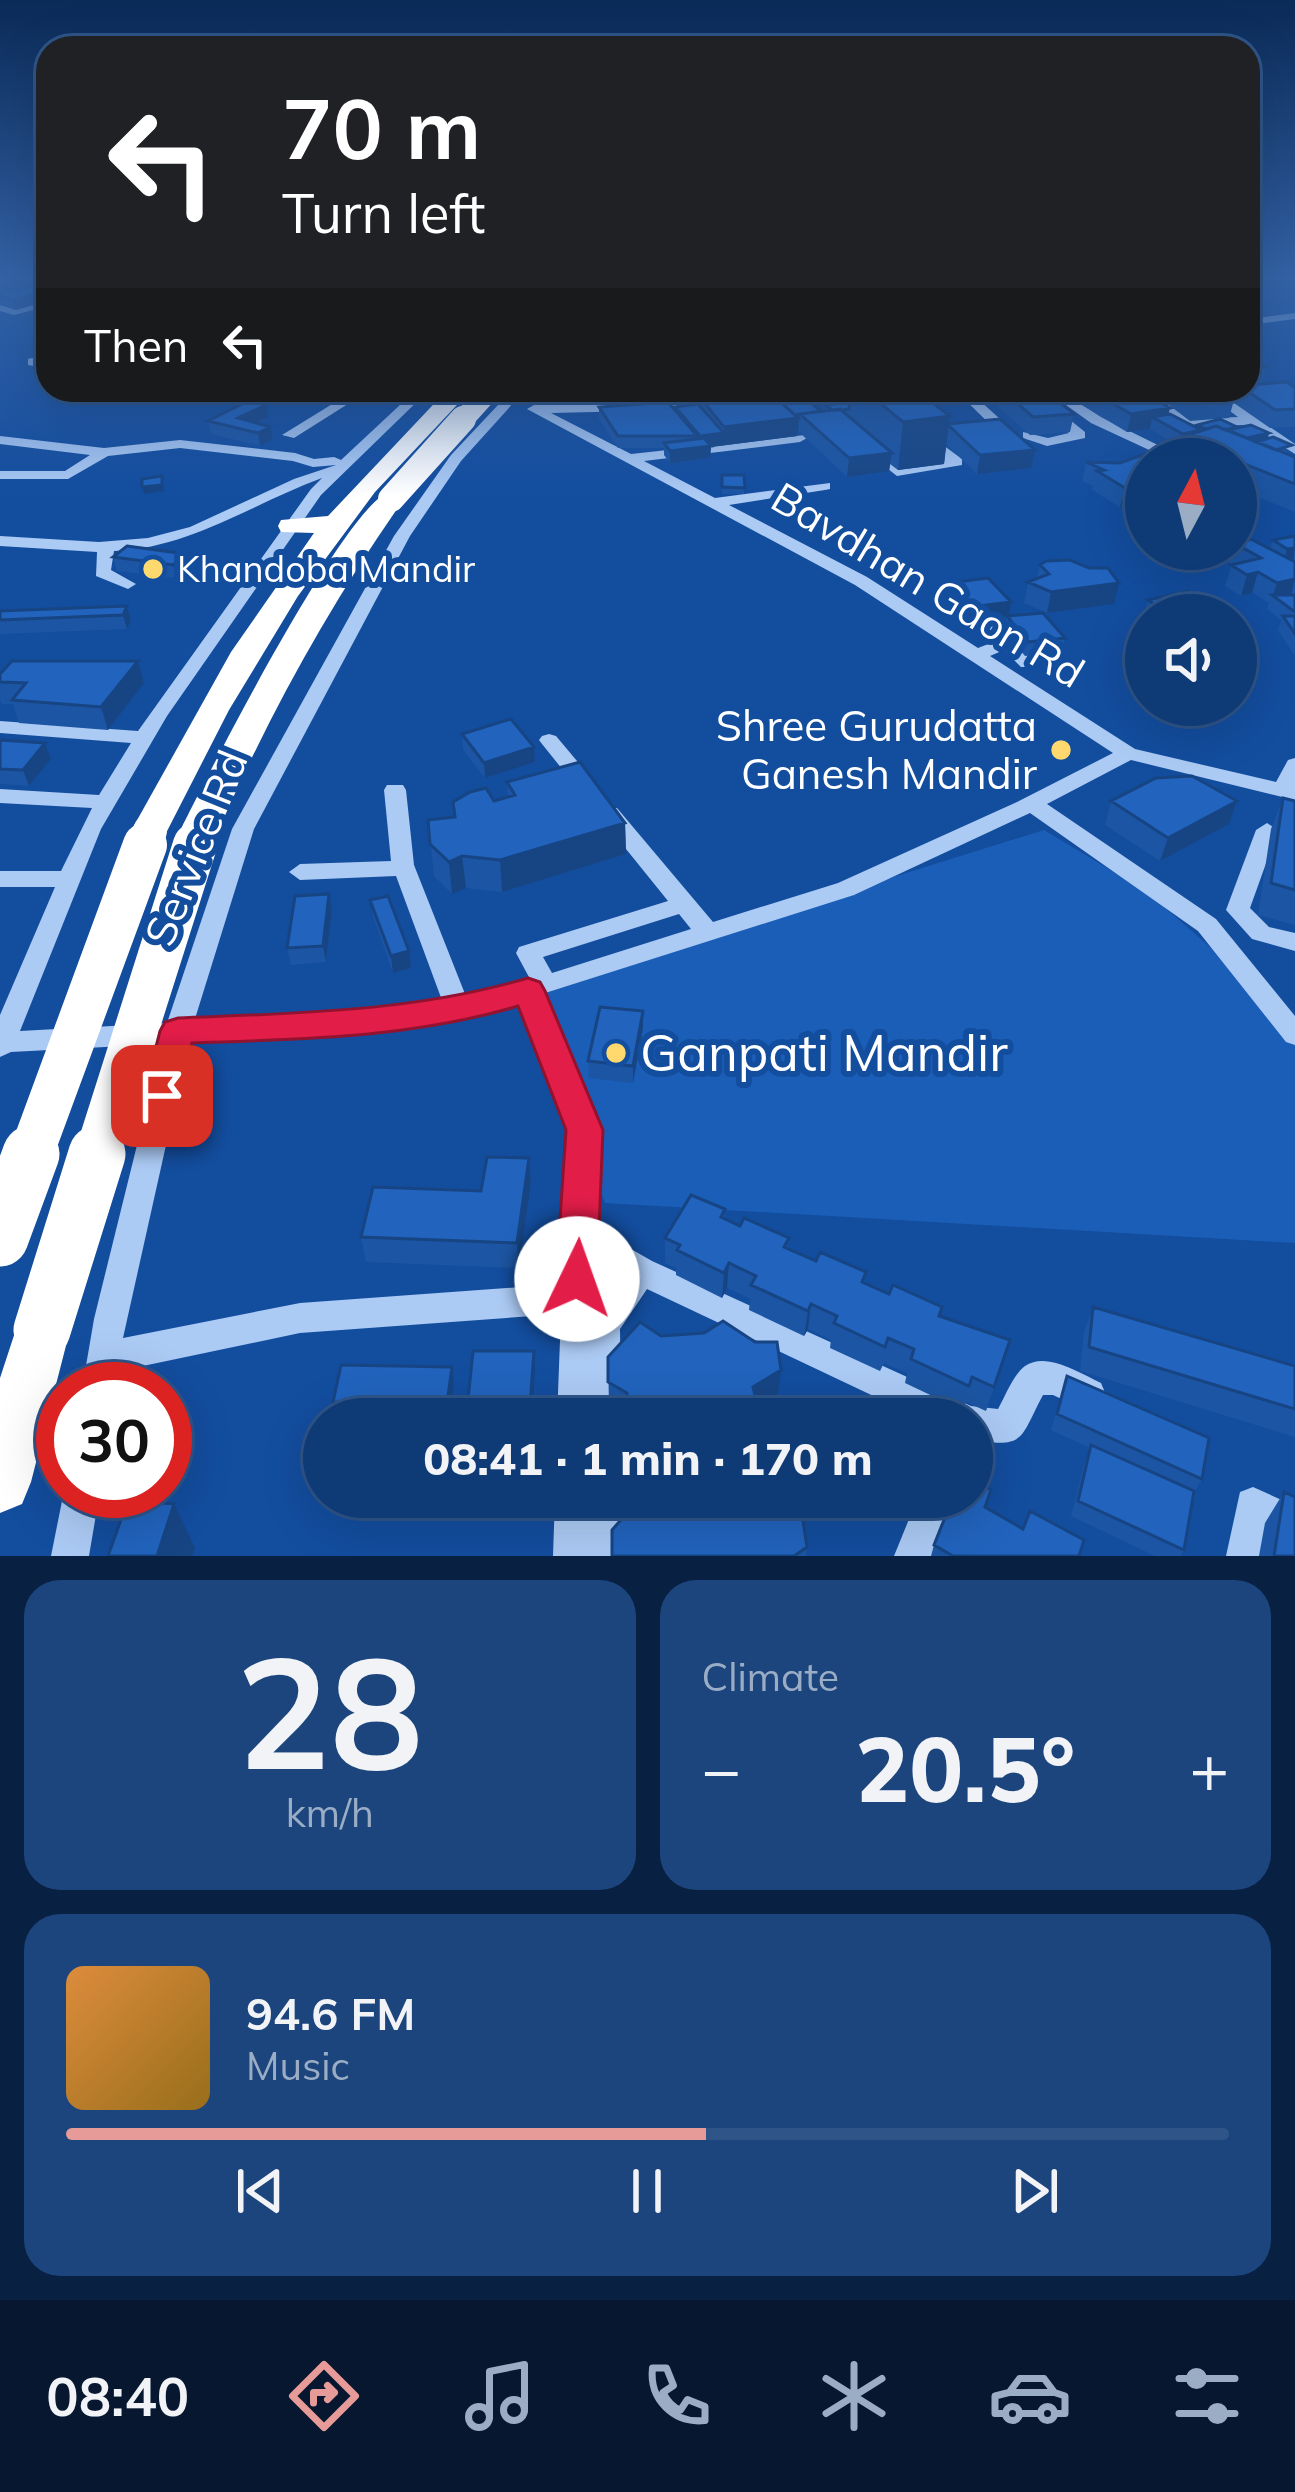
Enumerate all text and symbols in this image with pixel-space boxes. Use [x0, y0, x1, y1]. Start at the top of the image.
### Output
text: 70 m [282, 75, 481, 180]
icon: left [84, 84, 240, 240]
text: Turn left [282, 179, 485, 247]
icon: left [212, 312, 278, 378]
text: Then [84, 317, 188, 373]
north arrow [1125, 438, 1257, 570]
map controls [1125, 438, 1257, 726]
street label: Bavdhan Gaon Rd [762, 470, 1094, 699]
place label: Khandoba Mandir [177, 546, 475, 591]
marker: Khandoba Mandir [140, 556, 166, 582]
button: sound [1125, 594, 1257, 726]
place label: Shree Gurudatta Ganesh Mandir [716, 699, 1038, 800]
marker: Shree Gurudatta Ganesh Mandir [1048, 737, 1074, 763]
street label: Service Rd [132, 742, 259, 953]
place label: Ganpati Mandir [640, 1020, 1008, 1084]
marker: Ganpati Mandir [603, 1040, 629, 1066]
pin [111, 1045, 213, 1147]
icon: arrive [129, 1063, 195, 1129]
position arrow [514, 1216, 640, 1342]
speed limit sign: 30 [36, 1362, 192, 1518]
text: 08:41 · 1 min · 170 m [423, 1430, 873, 1486]
text: 28 [236, 1612, 423, 1808]
text: Climate [702, 1652, 839, 1701]
text: 20.5° [855, 1712, 1075, 1825]
text: − [702, 1727, 741, 1810]
text: + [1189, 1727, 1229, 1810]
text: km/h [286, 1788, 374, 1837]
text: 94.6 FM [246, 1985, 415, 2041]
text: Music [246, 2041, 350, 2090]
icon: previous [227, 2158, 293, 2224]
icon: pause [614, 2158, 680, 2224]
icon: next [1002, 2158, 1068, 2224]
icon: directions [282, 2354, 366, 2438]
icon: music [458, 2354, 542, 2438]
icon: phone [635, 2354, 719, 2438]
icon: climate [812, 2354, 896, 2438]
icon: car [988, 2354, 1072, 2438]
icon: filters [1165, 2354, 1249, 2438]
text: 08:40 [46, 2362, 189, 2430]

